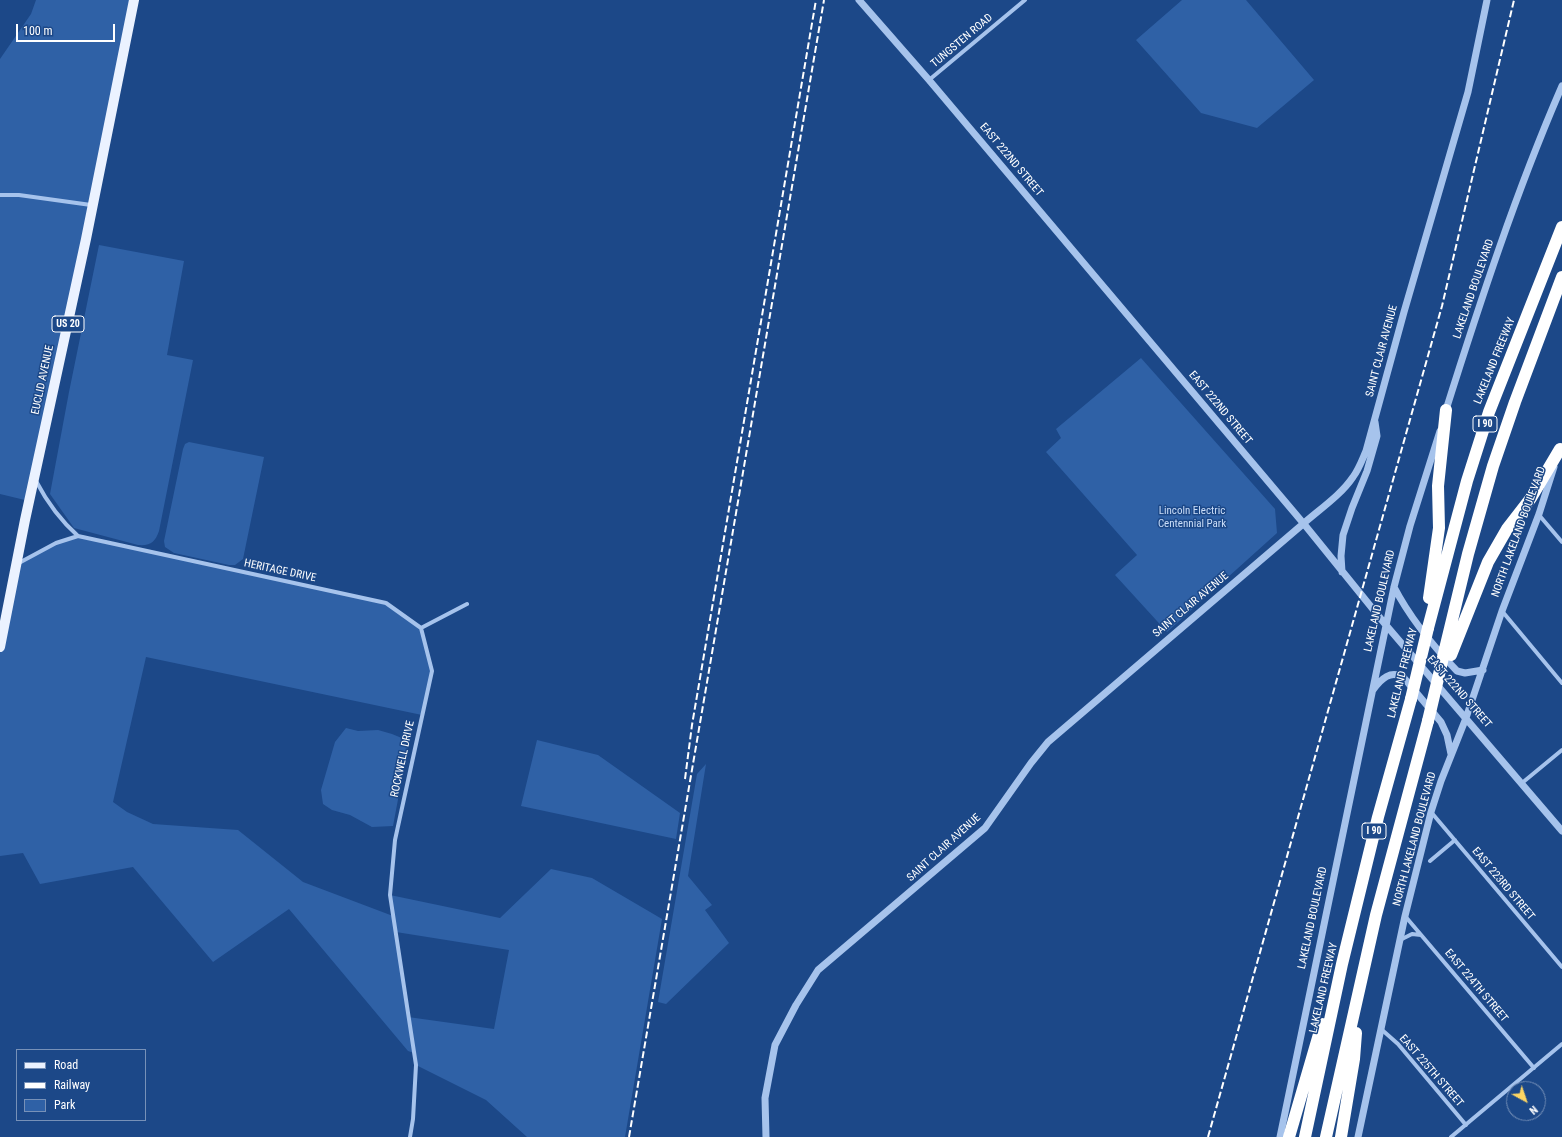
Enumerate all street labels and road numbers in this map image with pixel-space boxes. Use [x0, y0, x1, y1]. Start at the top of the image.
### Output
street label: TUNGSTEN ROAD [928, 11, 996, 71]
street label: EAST 222ND STREET [976, 121, 1046, 199]
street label: LAKELAND BOULEVARD [1451, 238, 1497, 340]
street label: SAINT CLAIR AVENUE [1363, 304, 1401, 398]
road number: US 20 [52, 316, 84, 332]
street label: LAKELAND FREEWAY [1472, 316, 1518, 406]
street label: EUCLID AVENUE [29, 344, 57, 416]
street label: EAST 222ND STREET [1185, 369, 1255, 447]
road number: I 90 [1473, 416, 1497, 432]
street label: NORTH LAKELAND BOULEVARD [1489, 465, 1549, 599]
street label: LAKELAND BOULEVARD [1362, 549, 1398, 653]
street label: HERITAGE DRIVE [243, 557, 317, 585]
street label: SAINT CLAIR AVENUE [1150, 570, 1232, 640]
street label: LAKELAND FREEWAY [1385, 627, 1421, 719]
street label: EAST 222ND STREET [1424, 653, 1494, 731]
street label: ROCKWELL DRIVE [388, 719, 418, 799]
street label: NORTH LAKELAND BOULEVARD [1391, 771, 1439, 907]
street label: SAINT CLAIR AVENUE [904, 811, 984, 885]
road number: I 90 [1362, 823, 1386, 839]
street label: EAST 223RD STREET [1469, 845, 1537, 923]
street label: LAKELAND BOULEVARD [1296, 866, 1330, 970]
street label: LAKELAND FREEWAY [1307, 942, 1341, 1034]
street label: EAST 224TH STREET [1442, 947, 1510, 1025]
street label: EAST 225TH STREET [1396, 1032, 1466, 1110]

